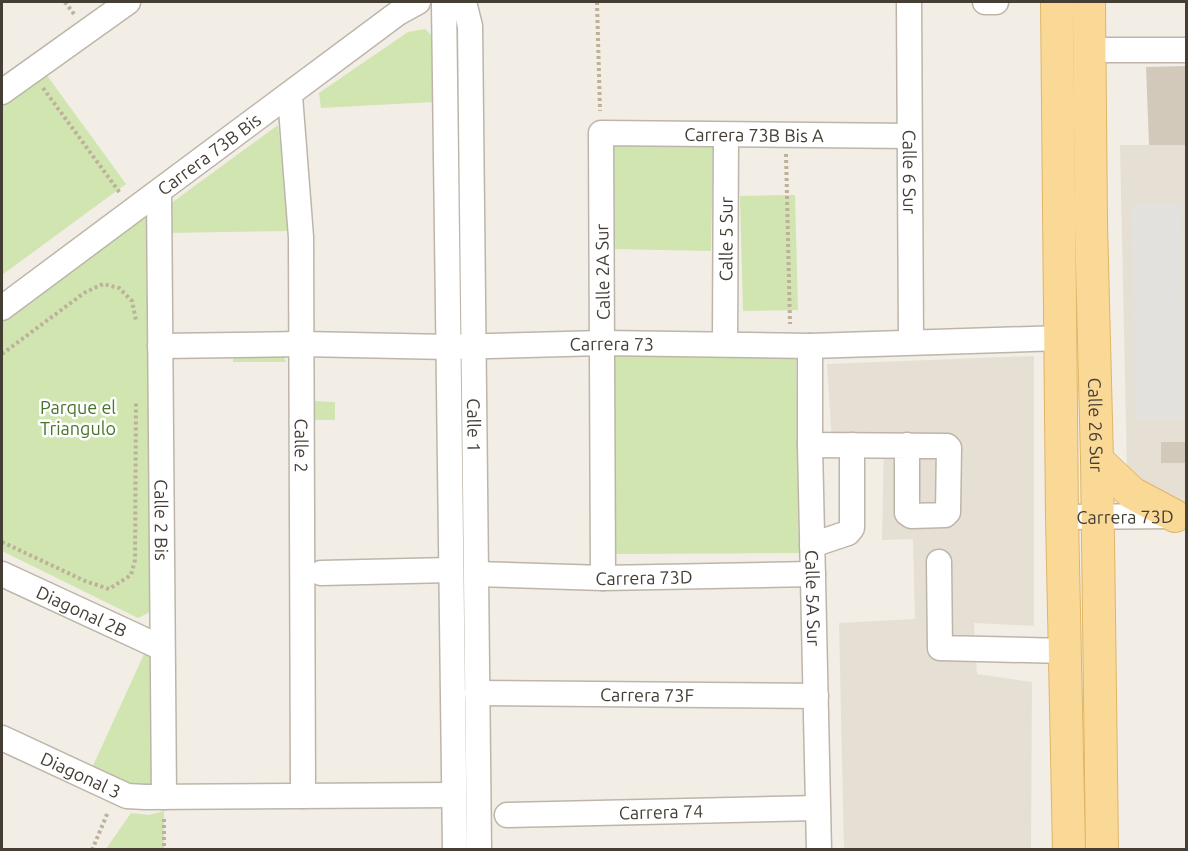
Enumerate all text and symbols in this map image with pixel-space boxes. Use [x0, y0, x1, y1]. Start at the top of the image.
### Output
street label: Carrera 73B Bis [153, 109, 265, 199]
street label: Carrera 73B Bis A [684, 124, 824, 145]
street label: Calle 6 Sur [900, 130, 920, 215]
street label: Calle 5 Sur [715, 196, 736, 281]
street label: Calle 2A Sur [591, 224, 613, 320]
street label: Carrera 73 [569, 333, 654, 354]
street label: Calle 26 Sur [1085, 377, 1107, 473]
park label: Parque el Triangulo [40, 397, 116, 438]
street label: Calle 1 [464, 398, 485, 452]
street label: Calle 2 [292, 419, 312, 473]
street label: Calle 2 Bis [151, 479, 172, 561]
street label: Carrera 73D [1076, 506, 1174, 527]
street label: Calle 5A Sur [802, 550, 824, 647]
street label: Carrera 73D [595, 566, 693, 588]
street label: Diagonal 2B [34, 581, 130, 640]
street label: Carrera 73F [600, 684, 694, 705]
street label: Diagonal 3 [38, 747, 124, 802]
street label: Carrera 74 [619, 801, 703, 822]

